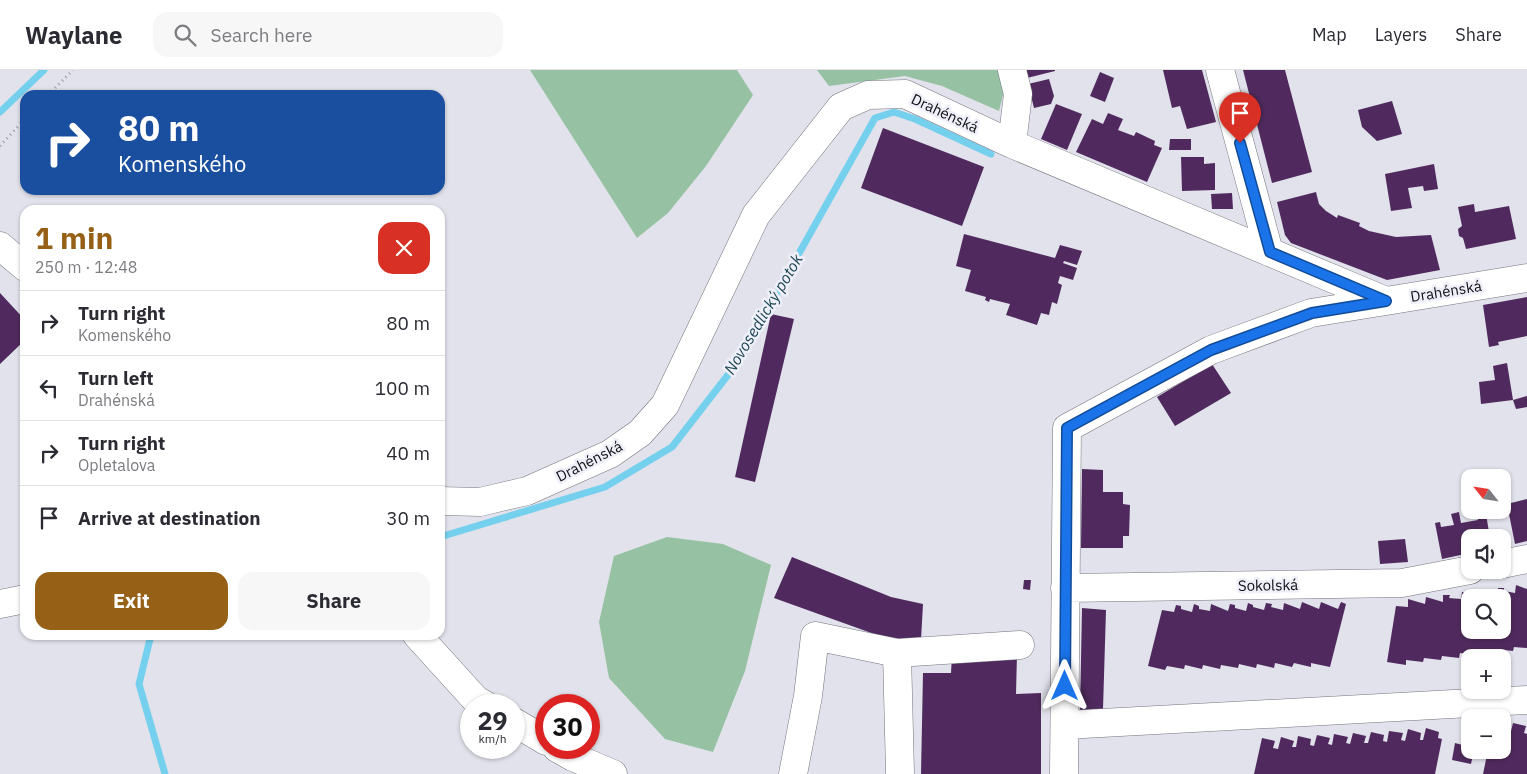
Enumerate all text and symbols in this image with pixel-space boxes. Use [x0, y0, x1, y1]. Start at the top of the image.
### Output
search box [153, 12, 503, 57]
text: Waylane [25, 19, 123, 51]
icon: search [171, 21, 199, 49]
text: Search here [211, 23, 312, 47]
text: Map [1312, 23, 1347, 46]
text: Layers [1375, 23, 1427, 46]
text: Share [1455, 23, 1502, 46]
street label: Drahénská [908, 89, 982, 137]
pin [1219, 92, 1261, 143]
icon: arrive [1226, 99, 1254, 127]
text: 80 m [118, 105, 200, 151]
icon: right [35, 110, 100, 175]
text: Komenského [118, 149, 246, 178]
text: 1 min [35, 218, 113, 257]
button: close [378, 222, 430, 274]
water label: Novosedlický potok [719, 250, 807, 378]
text: 250 m · 12:48 [35, 257, 137, 277]
street label: Drahénská [1409, 276, 1483, 306]
text: Turn right [78, 301, 165, 325]
icon: right [35, 309, 63, 337]
text: 80 m [386, 311, 430, 335]
text: Komenského [78, 325, 171, 345]
text: Turn left [78, 366, 154, 390]
icon: left [35, 374, 63, 402]
text: 100 m [375, 376, 430, 400]
text: Drahénská [78, 390, 155, 410]
text: Turn right [78, 431, 165, 455]
street label: Drahénská [553, 436, 625, 486]
icon: right [35, 439, 63, 467]
text: 40 m [386, 441, 430, 465]
text: Opletalova [78, 455, 155, 475]
north arrow [1461, 469, 1511, 519]
map controls [1461, 469, 1511, 759]
icon: arrive [35, 504, 63, 532]
text: Arrive at destination [78, 506, 261, 530]
text: 30 m [386, 506, 430, 530]
button: sound [1461, 529, 1511, 579]
button: Exit [35, 572, 228, 630]
button: Share [238, 572, 430, 630]
street label: Sokolská [1238, 575, 1298, 595]
button: search [1461, 589, 1511, 639]
button: + [1461, 649, 1511, 699]
position arrow [1038, 659, 1090, 711]
speed limit sign: 30 [535, 694, 600, 759]
text: 29 [477, 704, 508, 737]
button: − [1461, 709, 1511, 759]
text: km/h [478, 731, 507, 746]

